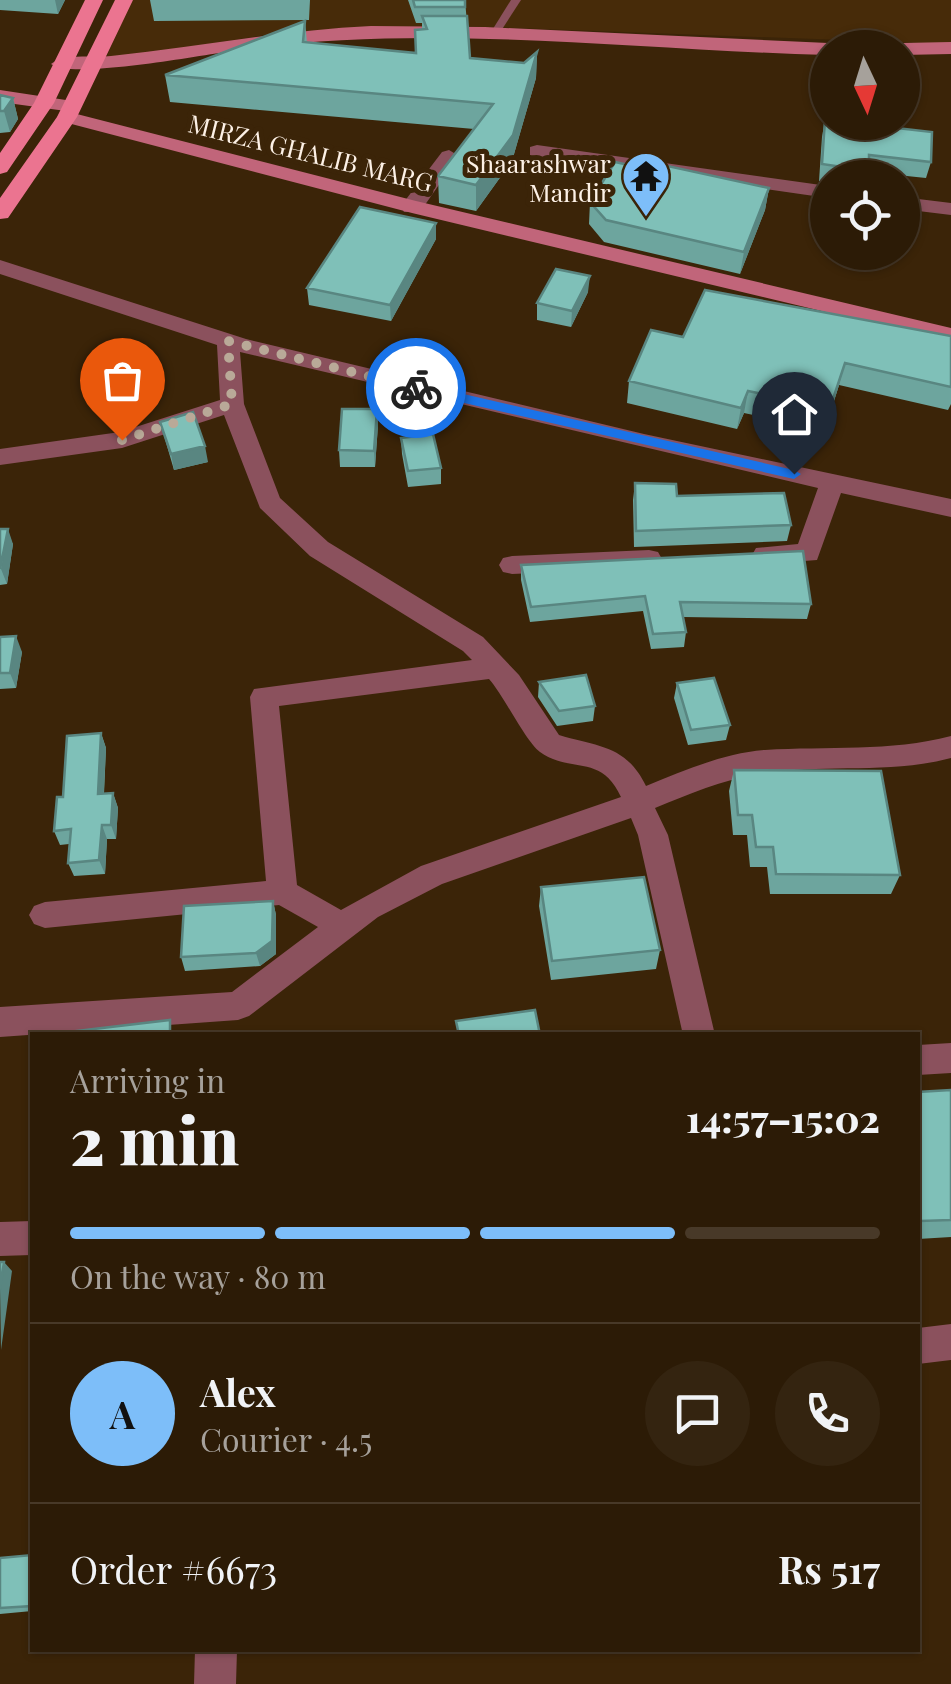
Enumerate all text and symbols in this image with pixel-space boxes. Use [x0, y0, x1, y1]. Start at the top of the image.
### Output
north arrow [810, 30, 920, 140]
map controls [810, 30, 920, 270]
street label: MIRZA GHALIB MARG [185, 106, 437, 198]
place label: Shaarashwar Mandir [466, 146, 611, 208]
temple icon: Shaarashwar Mandir [620, 150, 672, 218]
button: locate [810, 160, 920, 270]
pin [80, 338, 165, 441]
courier [366, 338, 466, 438]
icon: bag [95, 353, 150, 408]
icon: bike [389, 361, 444, 416]
pin [752, 372, 837, 475]
icon: home [767, 387, 822, 442]
text: Arriving in [70, 1058, 225, 1101]
text: 14:57–15:02 [686, 1092, 880, 1143]
text: 2 min [70, 1095, 239, 1181]
text: On the way · 80 m [70, 1254, 326, 1297]
button: chat [645, 1361, 750, 1466]
button: phone [775, 1361, 880, 1466]
text: Alex [200, 1366, 276, 1417]
text: A [110, 1388, 135, 1439]
text: Courier · 4.5 [200, 1417, 372, 1460]
text: Order #6673 [70, 1543, 277, 1594]
text: Rs 517 [778, 1543, 880, 1594]

